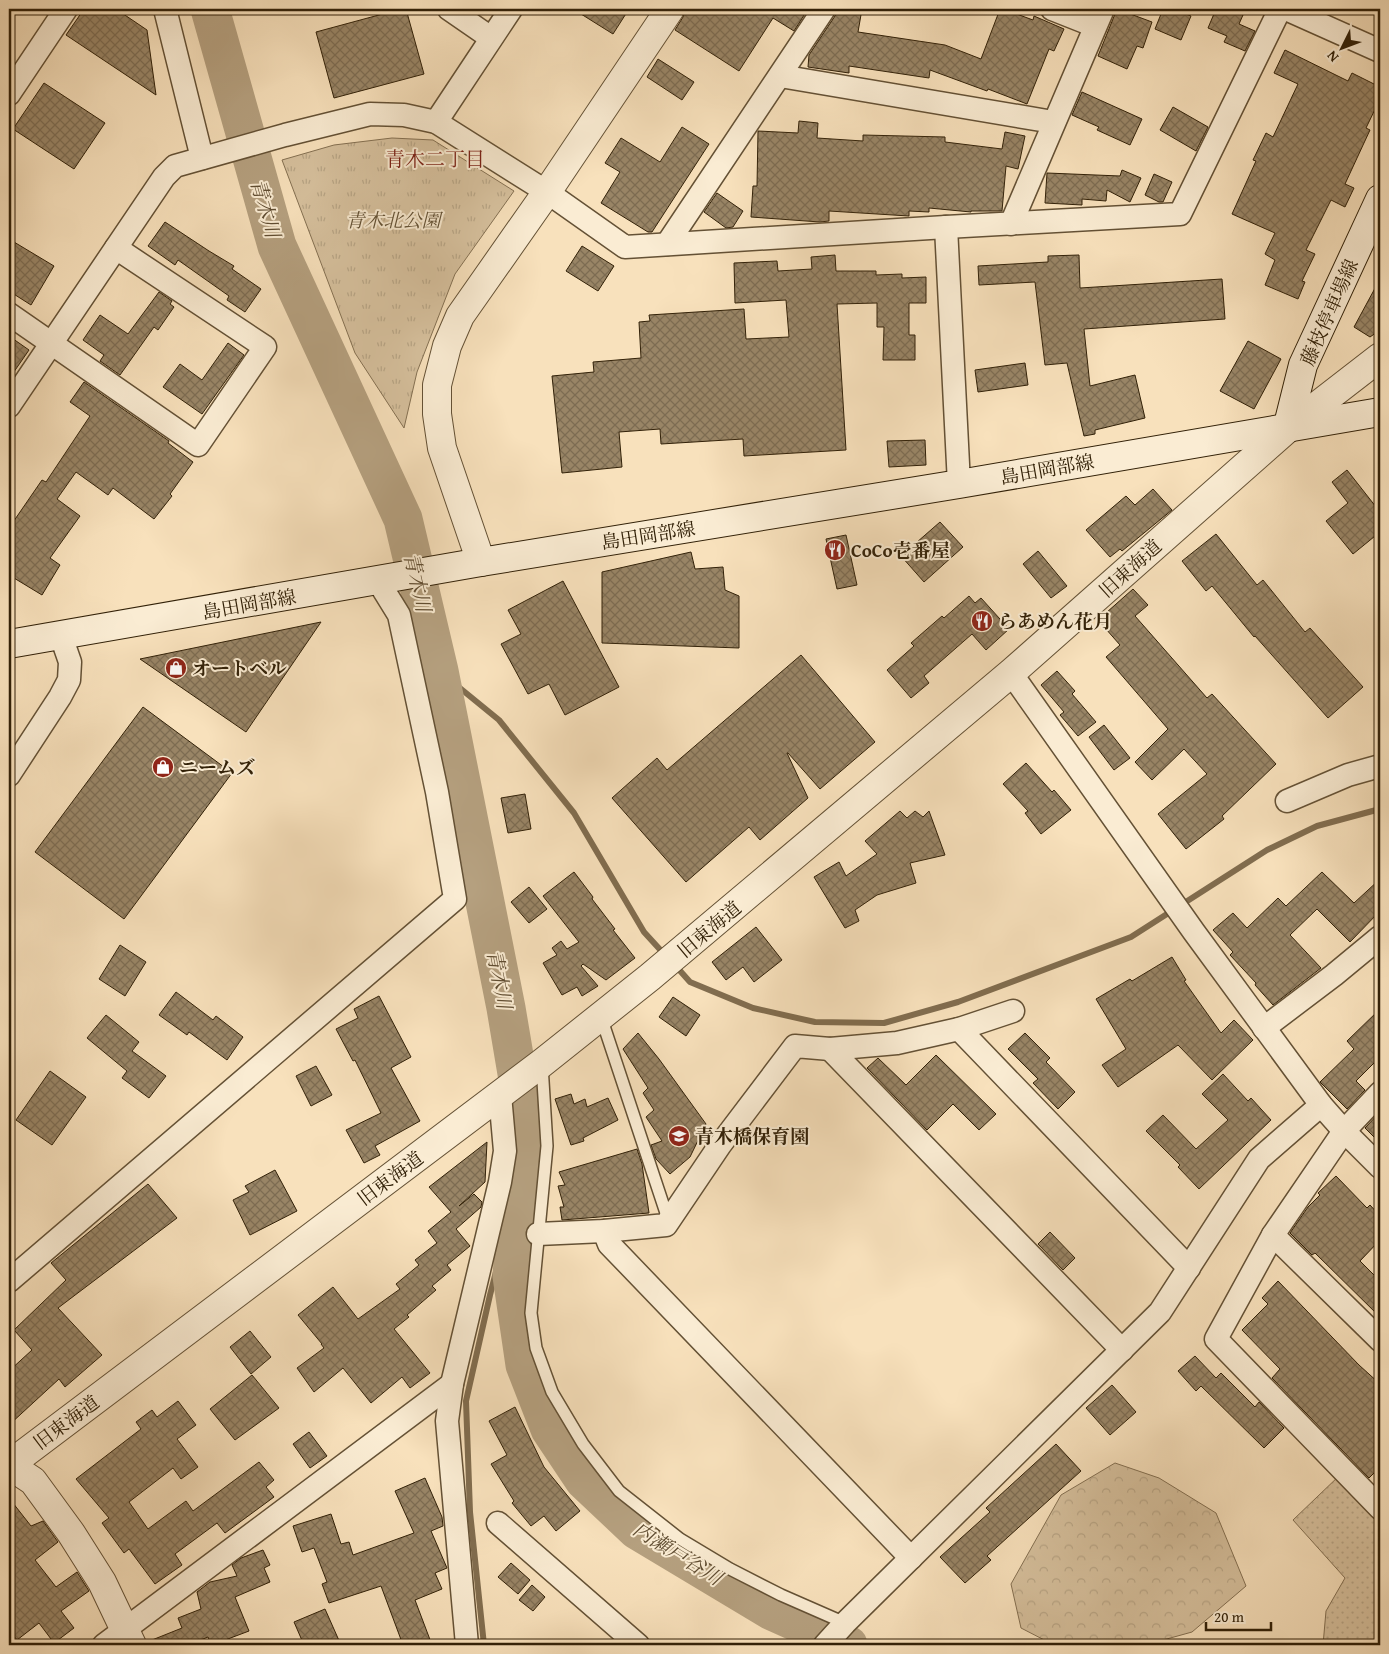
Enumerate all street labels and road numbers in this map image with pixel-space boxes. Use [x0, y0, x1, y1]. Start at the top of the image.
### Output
street label: 藤枝停車場線 [1293, 254, 1365, 370]
street label: 島田岡部線 [998, 447, 1096, 491]
street label: 島田岡部線 [599, 514, 697, 556]
street label: 旧東海道 [1092, 532, 1168, 604]
street label: 島田岡部線 [200, 582, 298, 626]
street label: 旧東海道 [671, 894, 747, 964]
street label: 旧東海道 [351, 1144, 429, 1212]
street label: 旧東海道 [27, 1388, 105, 1456]

